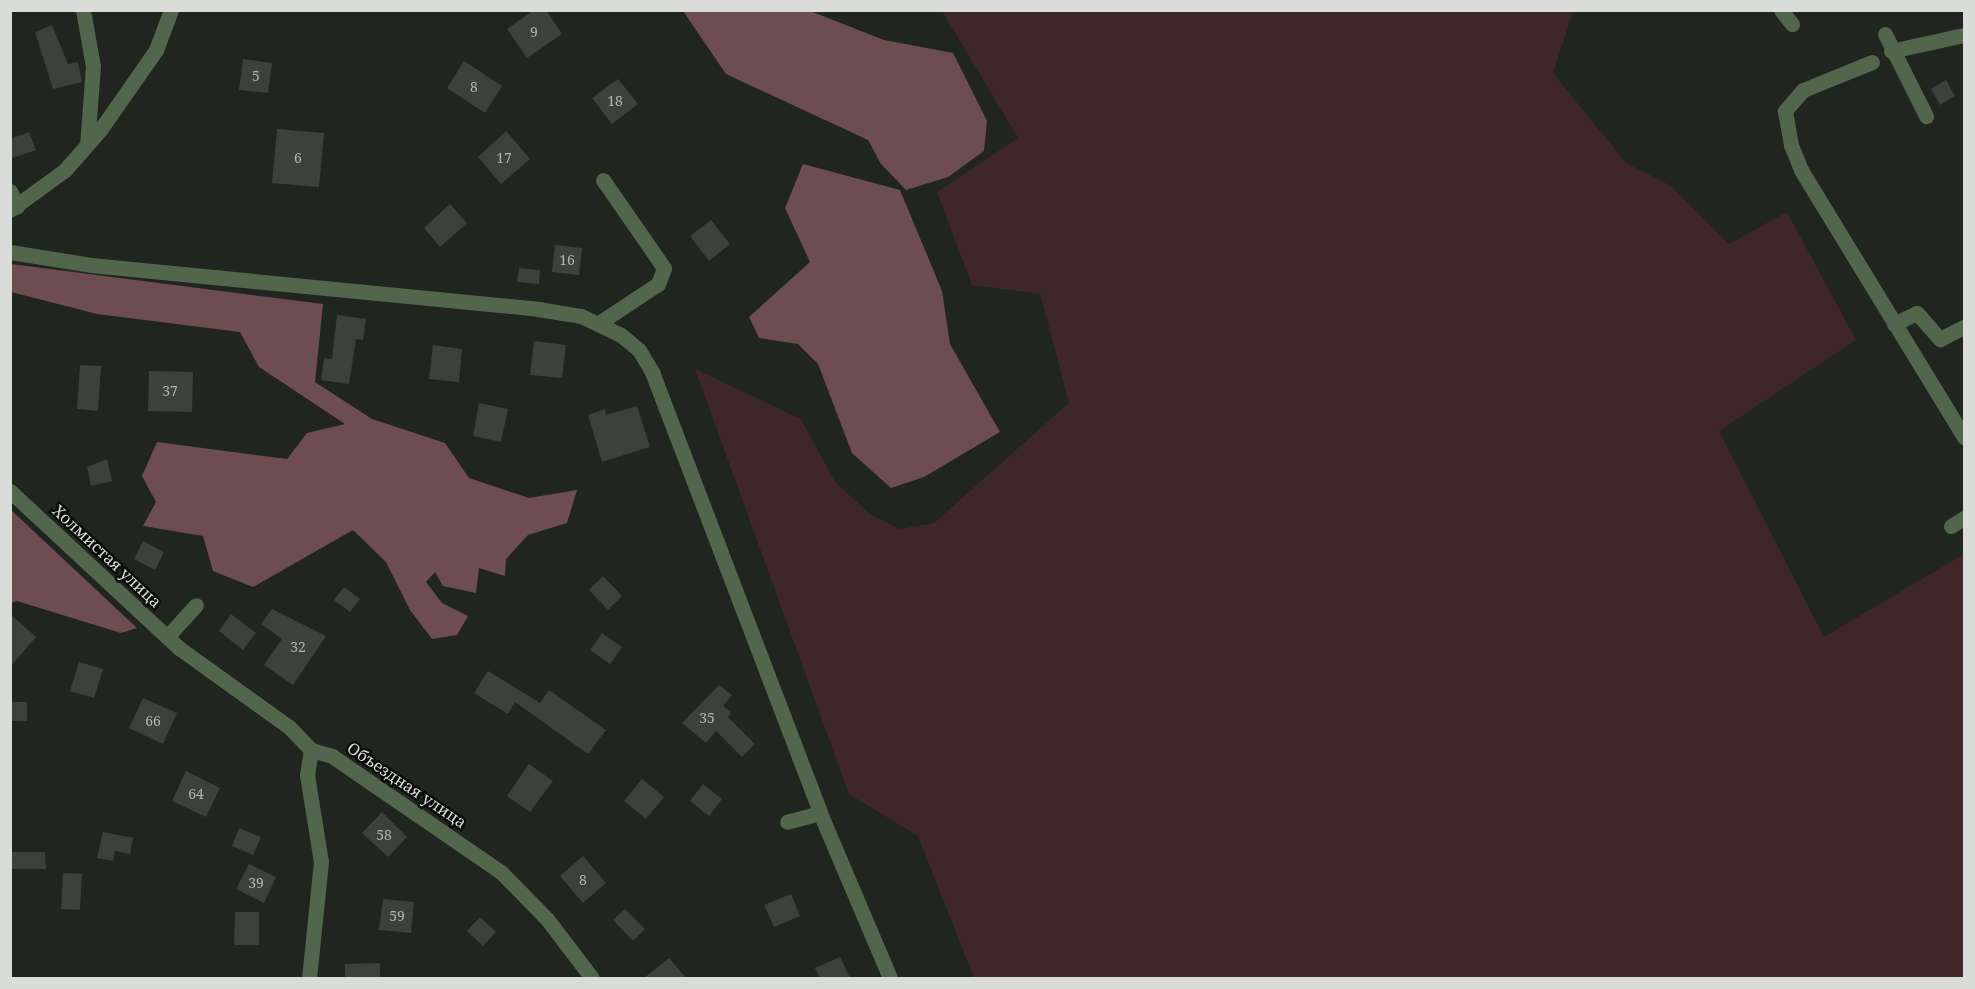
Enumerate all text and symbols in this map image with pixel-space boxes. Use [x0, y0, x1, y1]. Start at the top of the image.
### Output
house number: 9 [530, 24, 538, 40]
house number: 5 [252, 68, 260, 84]
house number: 8 [470, 79, 478, 95]
house number: 18 [607, 93, 623, 109]
house number: 6 [294, 150, 302, 166]
house number: 17 [496, 150, 512, 166]
house number: 16 [559, 252, 575, 268]
house number: 37 [162, 383, 178, 399]
street label: Холмистая улица [49, 501, 165, 611]
house number: 32 [290, 639, 306, 655]
house number: 35 [699, 710, 715, 726]
house number: 66 [145, 713, 161, 729]
street label: Объездная улица [344, 738, 470, 832]
house number: 64 [188, 786, 204, 802]
house number: 58 [376, 827, 392, 843]
house number: 8 [579, 872, 587, 888]
house number: 39 [248, 875, 264, 891]
house number: 59 [389, 908, 405, 924]

